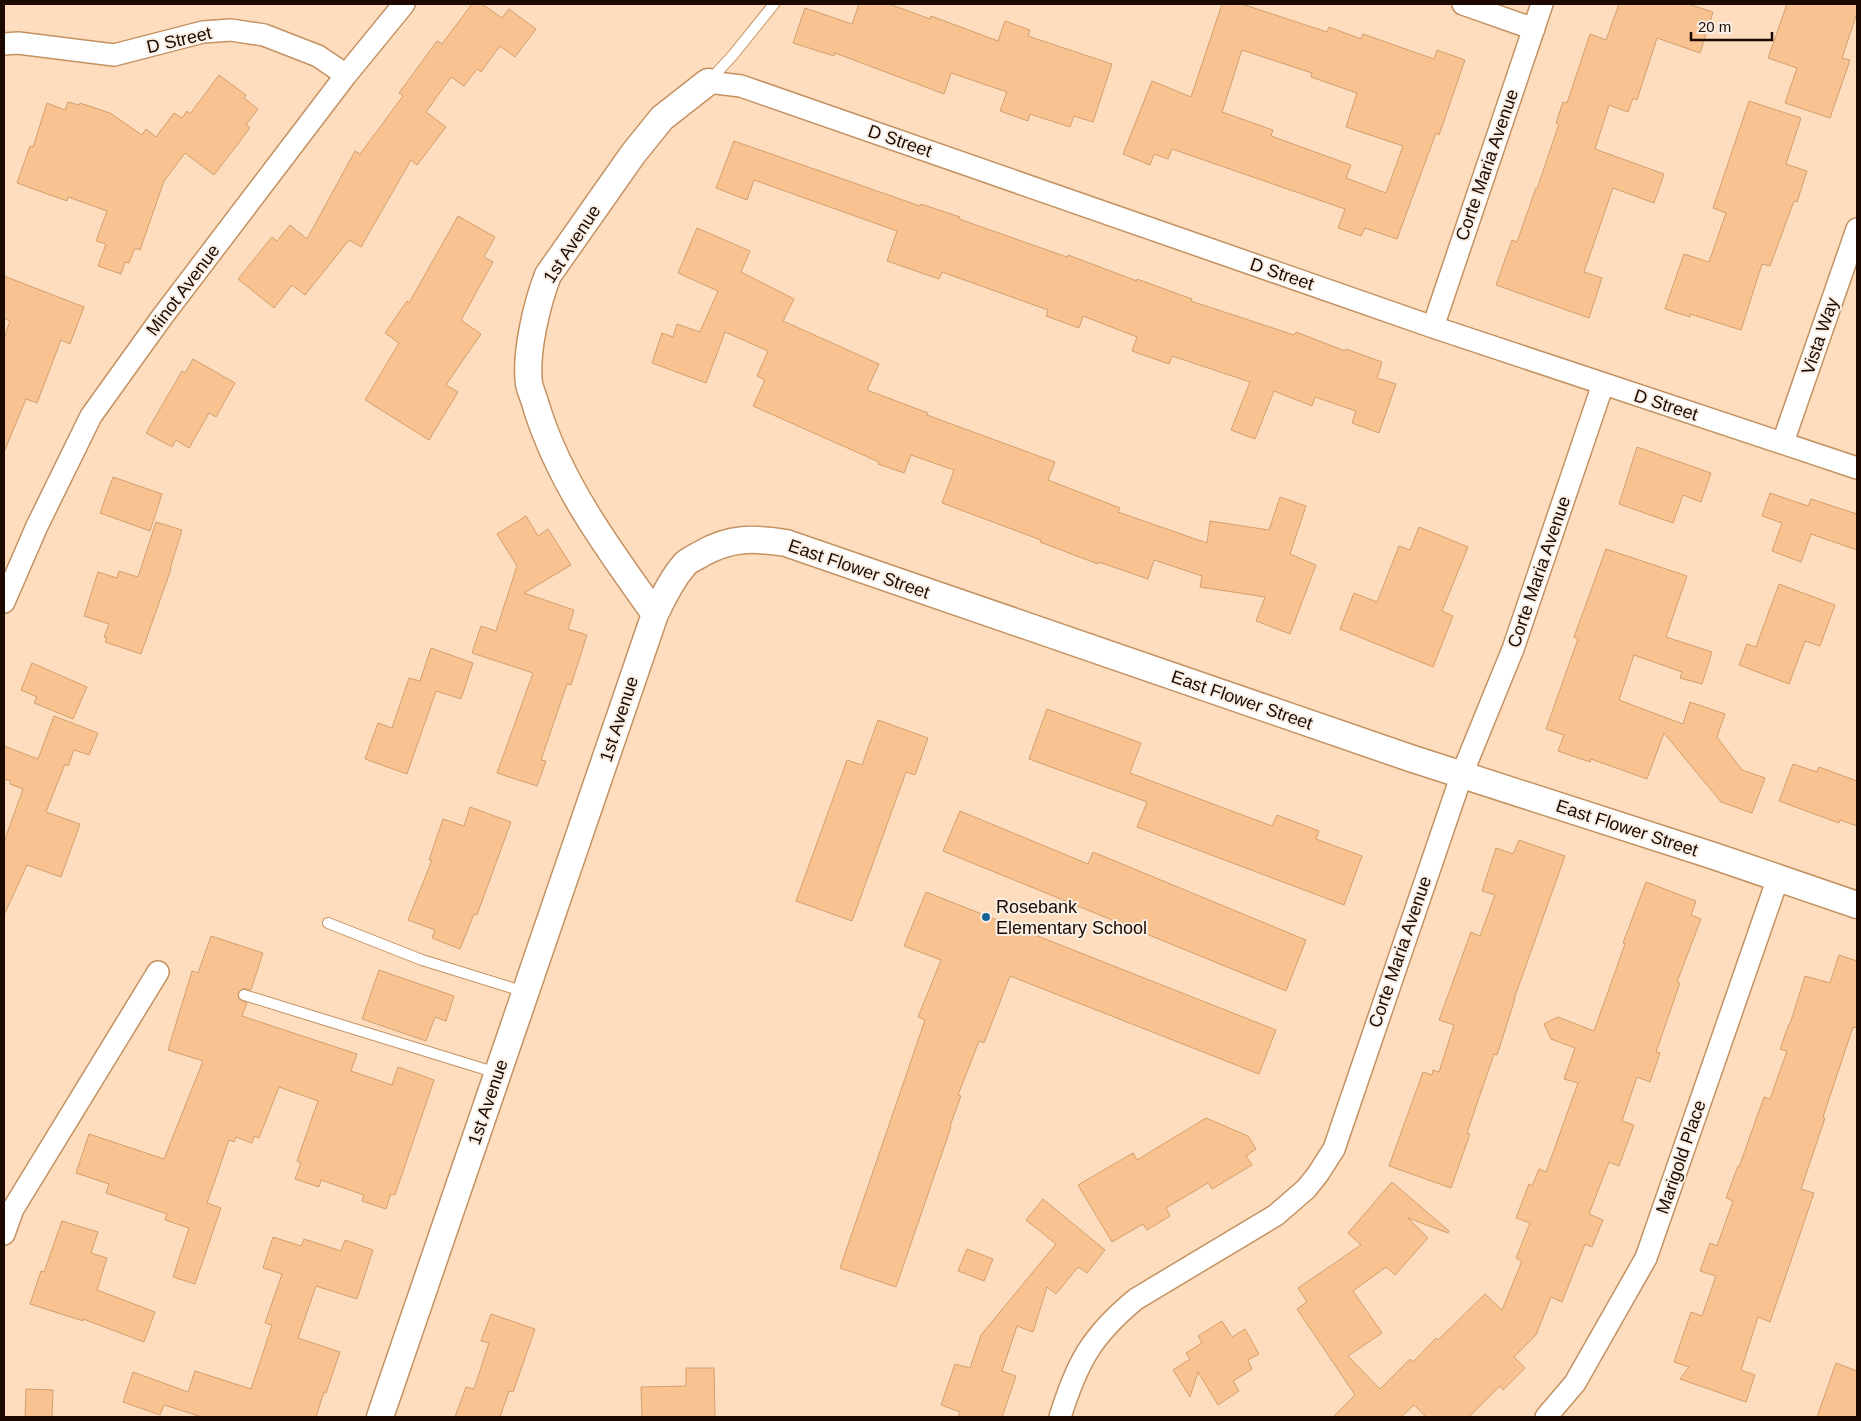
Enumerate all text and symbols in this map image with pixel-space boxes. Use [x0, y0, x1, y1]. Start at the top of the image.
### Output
scale bar [1691, 10, 1772, 42]
text: 20 m [1698, 18, 1731, 35]
street label: D Street [145, 23, 213, 57]
street label: Corte Maria Avenue [1452, 87, 1522, 243]
street label: D Street [866, 121, 934, 161]
street label: 1st Avenue [539, 201, 605, 287]
street label: Minot Avenue [142, 241, 224, 339]
street label: D Street [1248, 254, 1316, 294]
street label: Vista Way [1798, 295, 1842, 377]
street label: D Street [1632, 385, 1700, 425]
street label: Corte Maria Avenue [1504, 494, 1574, 650]
street label: East Flower Street [786, 535, 932, 603]
street label: East Flower Street [1169, 666, 1315, 734]
street label: 1st Avenue [596, 674, 642, 764]
street label: East Flower Street [1554, 796, 1700, 860]
street label: Corte Maria Avenue [1365, 874, 1435, 1030]
place label: Rosebank Elementary School [996, 897, 1147, 938]
marker: Rosebank Elementary School [980, 911, 992, 923]
street label: 1st Avenue [464, 1057, 512, 1147]
street label: Marigold Place [1652, 1097, 1710, 1217]

